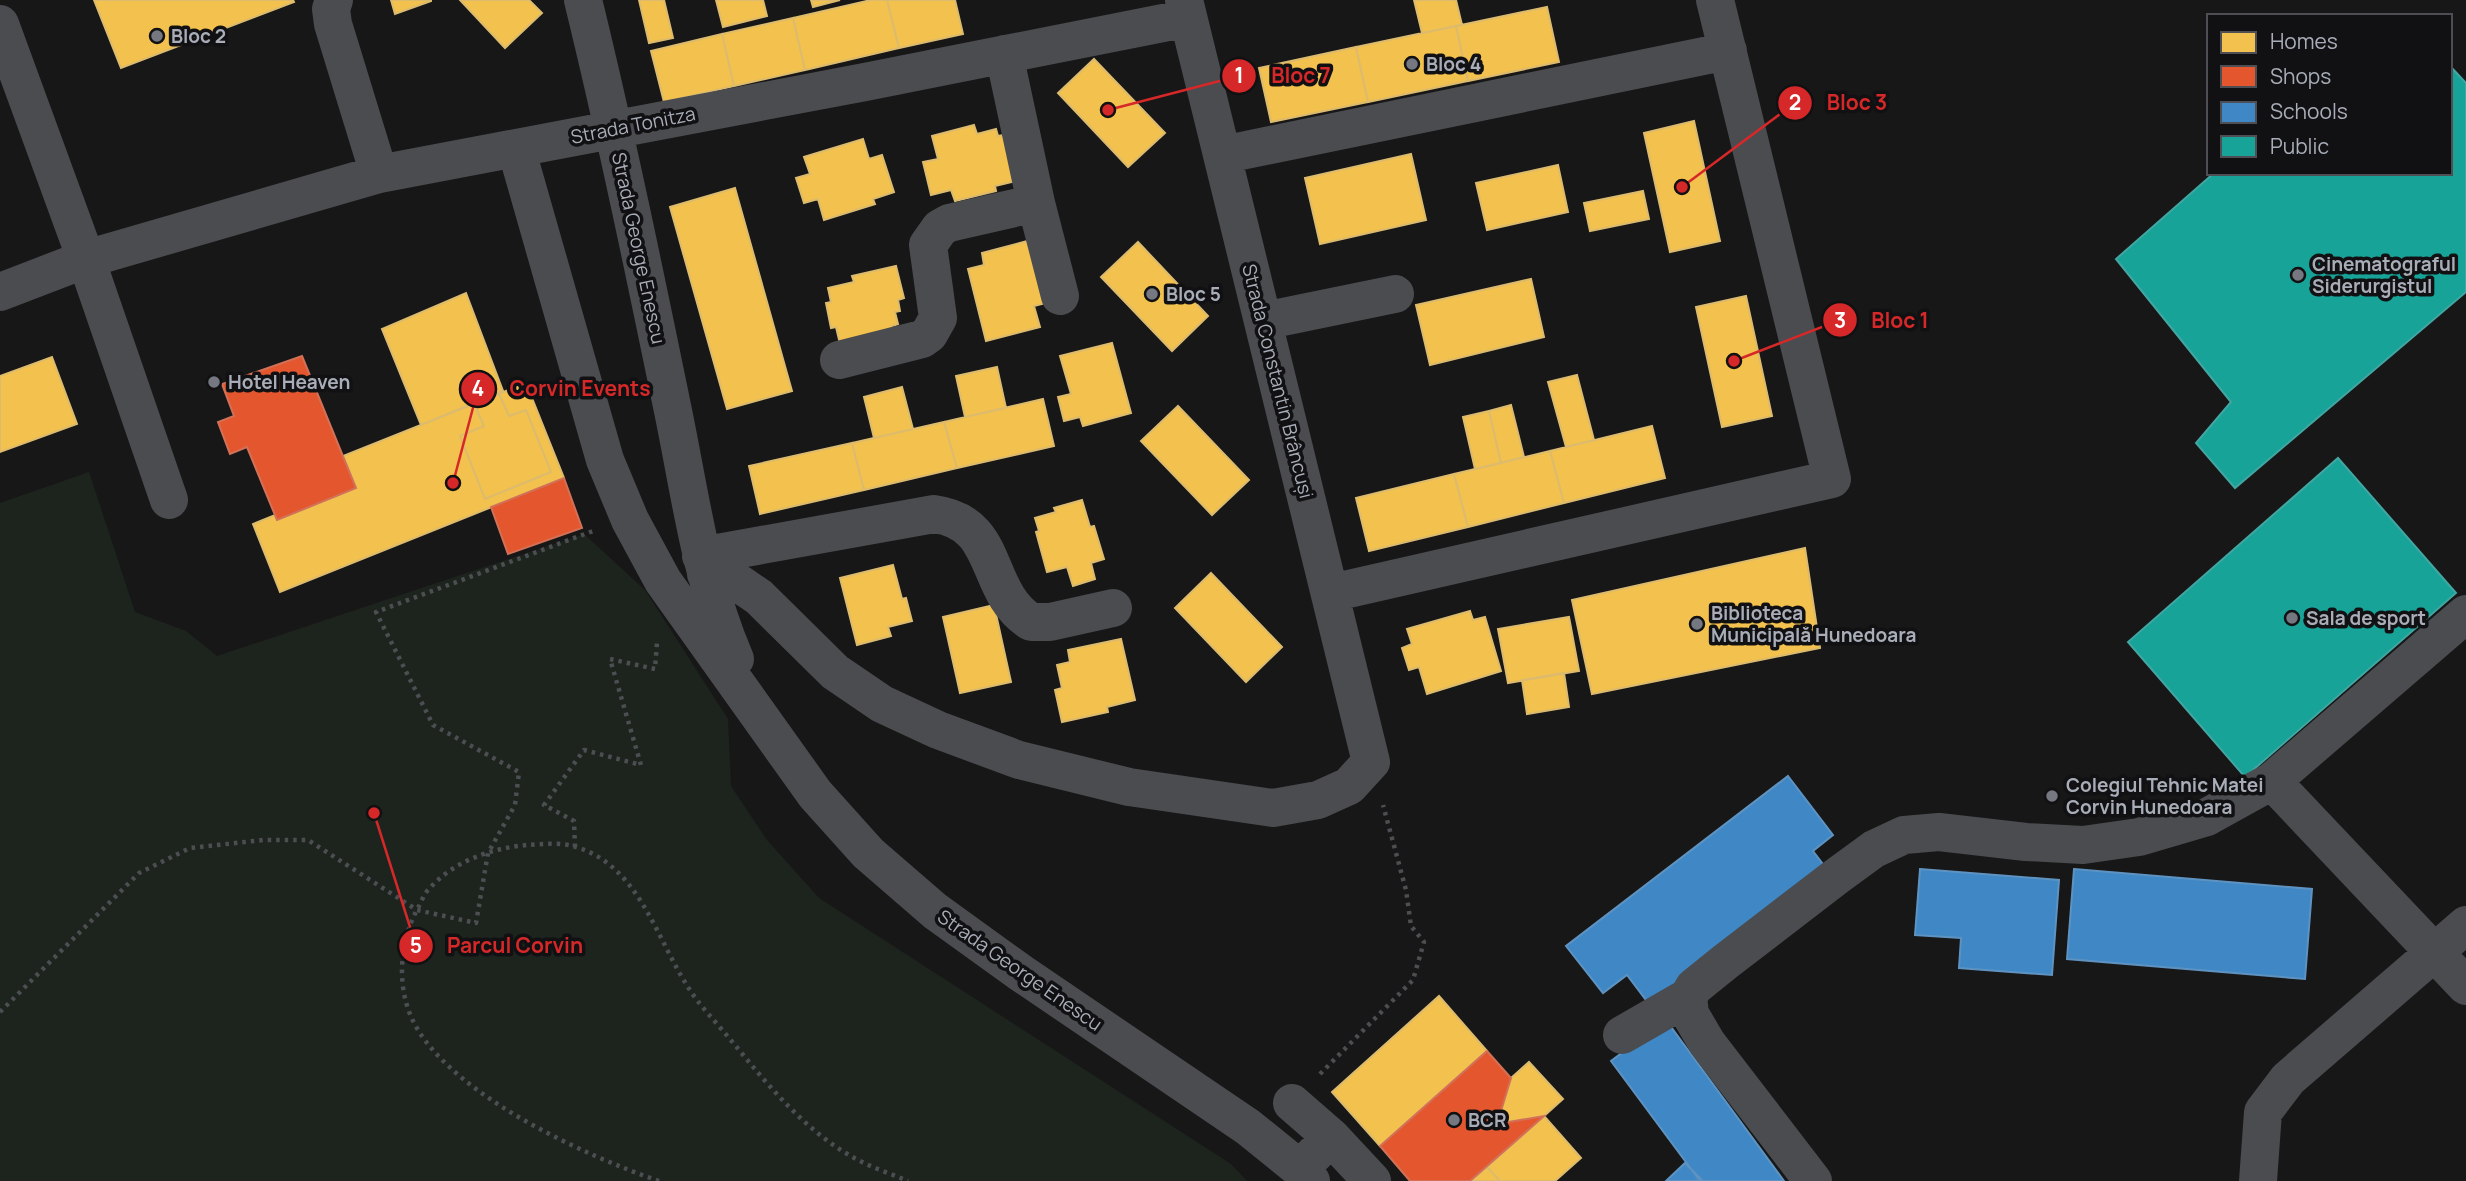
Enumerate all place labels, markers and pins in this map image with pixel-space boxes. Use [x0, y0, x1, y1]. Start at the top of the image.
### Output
place label: Bloc 2 [171, 23, 226, 49]
marker: Bloc 2 [149, 28, 165, 44]
place label: Bloc 4 [1426, 51, 1481, 77]
callout: Bloc 7 [1222, 55, 1345, 97]
marker: Bloc 4 [1404, 56, 1420, 72]
callout: Bloc 3 [1777, 82, 1901, 124]
place label: Cinematograful Siderurgistul [2312, 251, 2456, 299]
marker: Cinematograful Siderurgistul [2290, 267, 2306, 283]
place label: Bloc 5 [1166, 281, 1221, 307]
marker: Bloc 5 [1144, 286, 1160, 302]
callout: Bloc 1 [1823, 299, 1943, 341]
callout: Corvin Events [460, 368, 664, 410]
place label: Hotel Heaven [228, 369, 350, 395]
marker: Hotel Heaven [206, 374, 222, 390]
place label: Biblioteca Municipală Hunedoara [1711, 600, 1917, 648]
place label: Sala de sport [2306, 605, 2426, 631]
marker: Sala de sport [2284, 610, 2300, 626]
marker: Biblioteca Municipală Hunedoara [1689, 616, 1705, 632]
place label: Colegiul Tehnic Matei Corvin Hunedoara [2066, 772, 2264, 820]
marker: Colegiul Tehnic Matei Corvin Hunedoara [2044, 788, 2060, 804]
callout: Parcul Corvin [398, 925, 597, 967]
place label: BCR [1468, 1107, 1507, 1133]
marker: BCR [1446, 1112, 1462, 1128]

